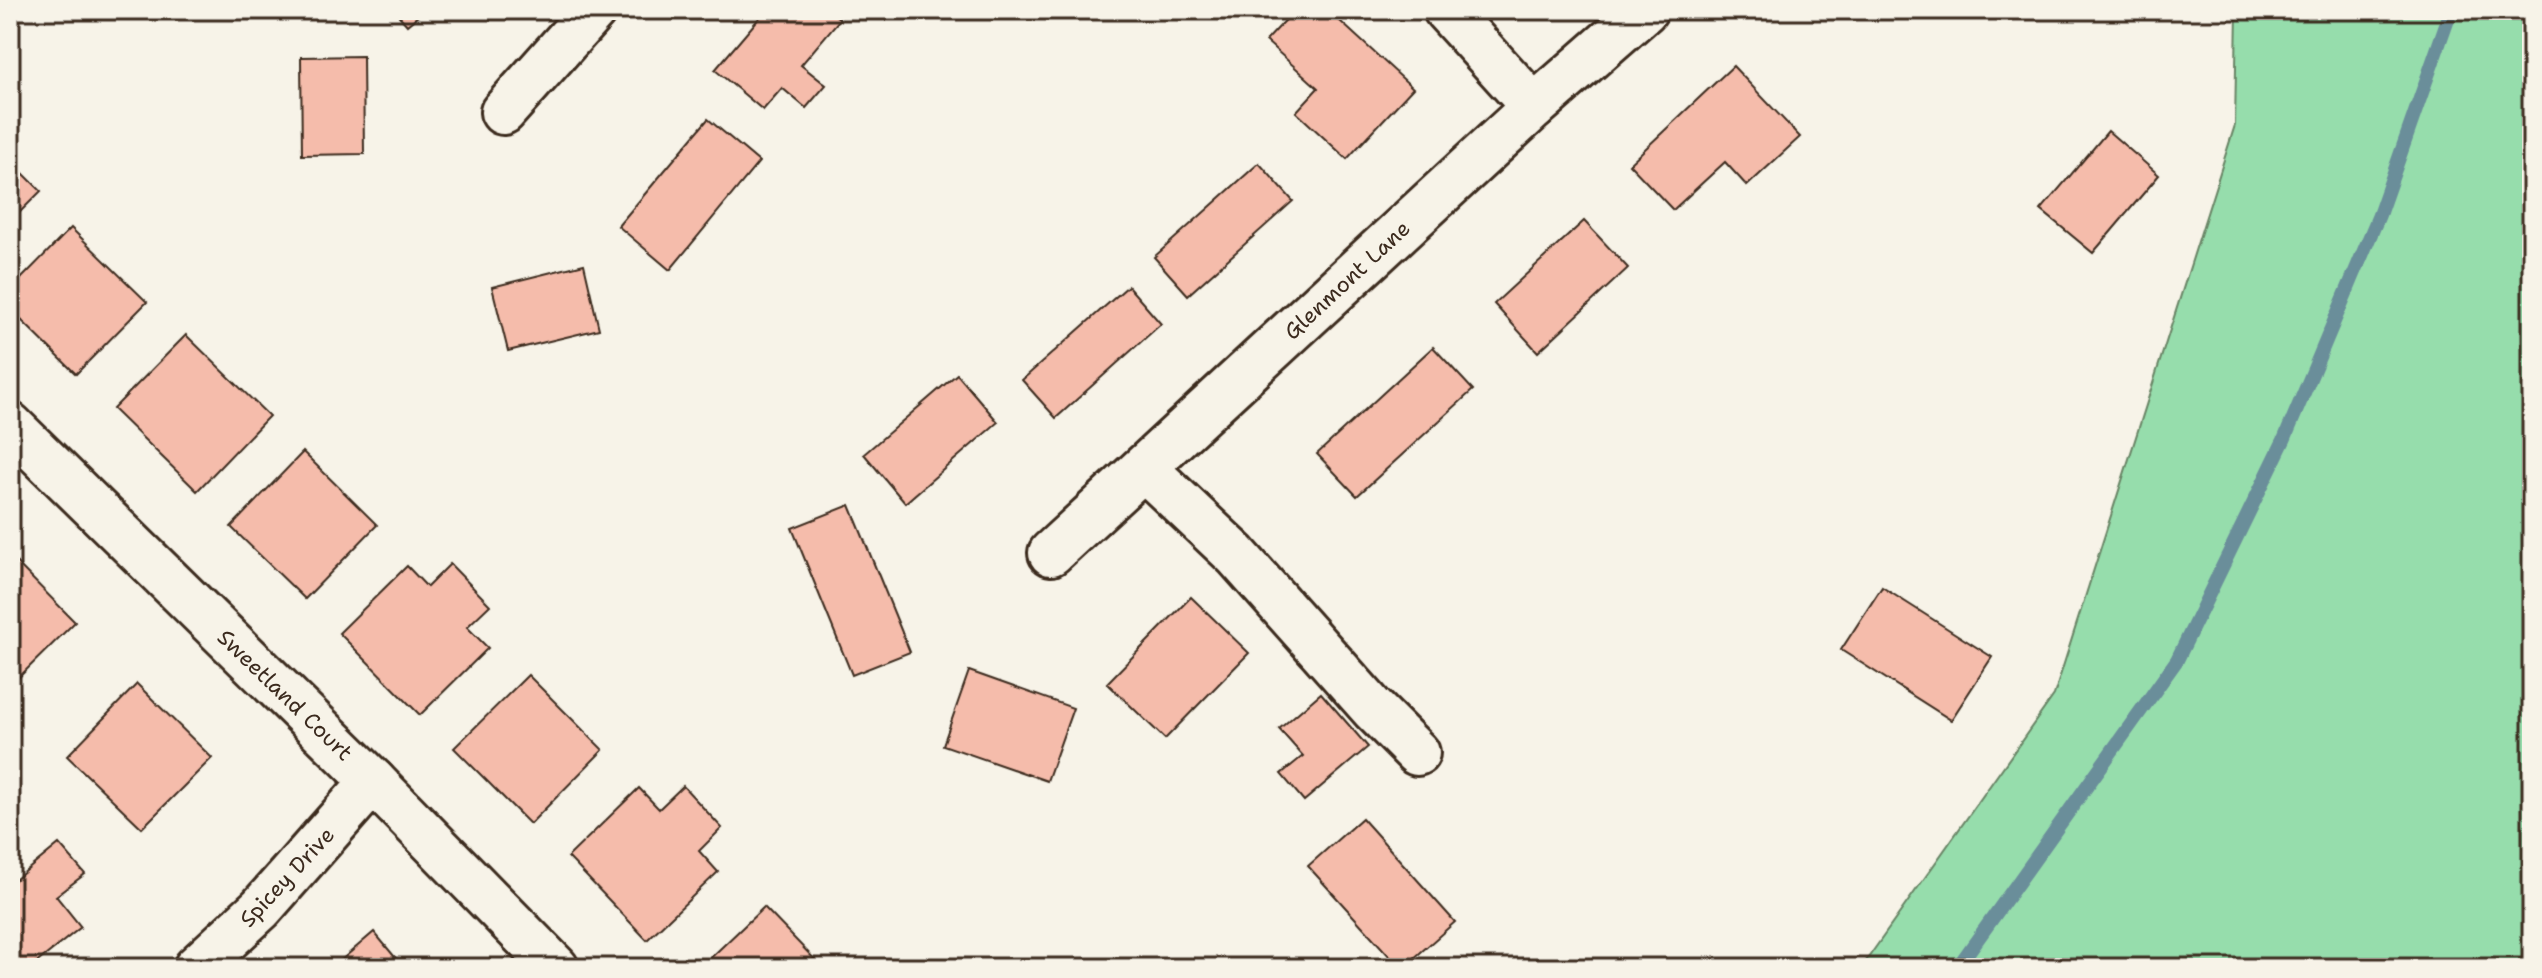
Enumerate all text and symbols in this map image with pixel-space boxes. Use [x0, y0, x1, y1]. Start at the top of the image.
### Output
street label: Glenmont Lane [1278, 214, 1416, 346]
street label: Sweetland Court [211, 623, 359, 767]
street label: Spicey Drive [233, 821, 341, 933]

